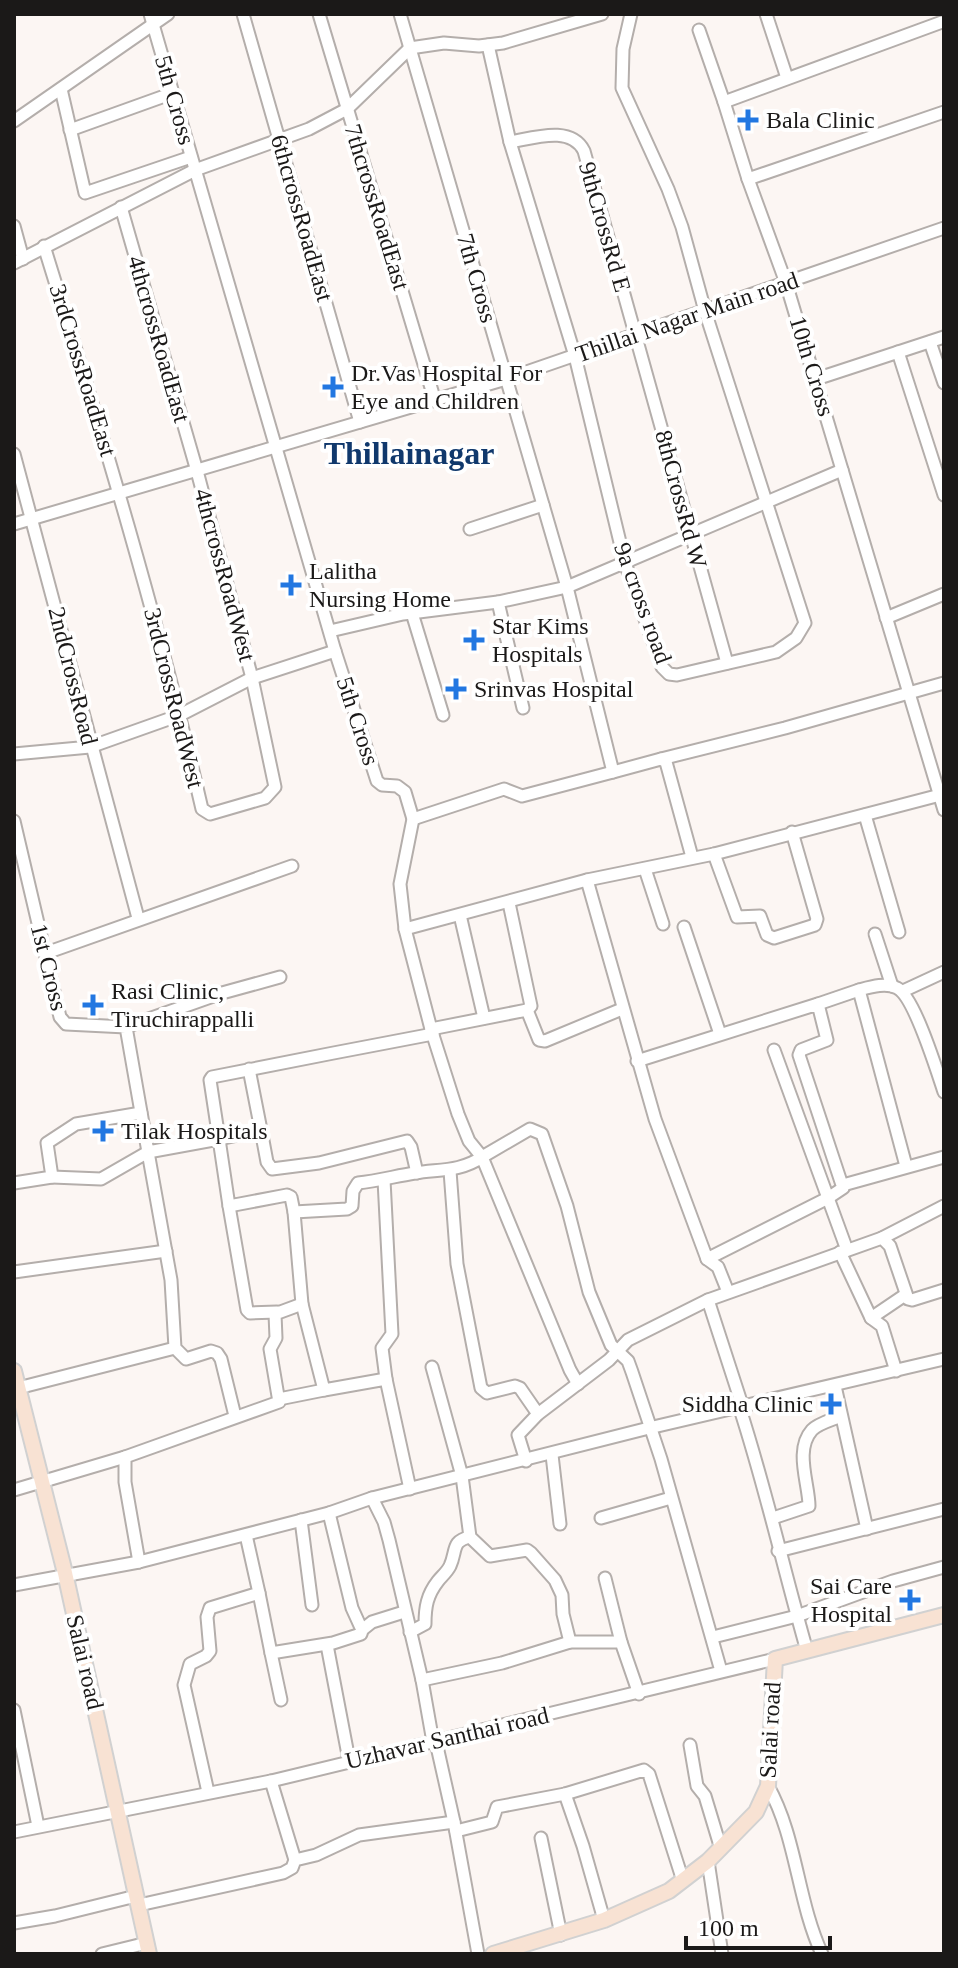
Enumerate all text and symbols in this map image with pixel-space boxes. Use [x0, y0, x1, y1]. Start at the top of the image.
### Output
street label: 5th Cross [150, 53, 200, 147]
place label: Bala Clinic [766, 107, 875, 133]
marker: Bala Clinic [737, 109, 759, 131]
street label: 7thcrossRoadEast [339, 121, 415, 293]
street label: 6thcrossRoadEast [266, 132, 338, 305]
street label: 9thCrossRd E [574, 159, 636, 295]
street label: 7th Cross [452, 231, 502, 325]
street label: 4thcrossRoadEast [123, 253, 195, 426]
street label: Thillai Nagar Main road [572, 267, 802, 367]
street label: 3rdCrossRoadEast [44, 281, 122, 460]
street label: 10th Cross [784, 313, 840, 419]
place label: Dr.Vas Hospital For Eye and Children [351, 360, 542, 414]
marker: Dr.Vas Hospital For Eye and Children [322, 376, 344, 398]
street label: 8thCrossRd W [650, 427, 712, 571]
district label: Thillainagar [324, 435, 494, 471]
street label: 4thcrossRoadWest [189, 486, 261, 665]
street label: 9a cross road [609, 539, 677, 667]
place label: Lalitha Nursing Home [309, 558, 451, 612]
marker: Lalitha Nursing Home [280, 574, 302, 596]
street label: 2ndCrossRoad [43, 604, 103, 748]
street label: 3rdCrossRoadWest [139, 605, 209, 791]
place label: Star Kims Hospitals [492, 613, 589, 667]
marker: Star Kims Hospitals [463, 629, 485, 651]
street label: 5th Cross [332, 674, 384, 768]
place label: Srinvas Hospital [474, 676, 634, 702]
marker: Srinvas Hospital [445, 678, 467, 700]
street label: 1st Cross [26, 921, 72, 1013]
place label: Rasi Clinic, Tiruchirappalli [111, 978, 254, 1032]
marker: Rasi Clinic, Tiruchirappalli [82, 994, 104, 1016]
place label: Tilak Hospitals [121, 1118, 267, 1144]
marker: Tilak Hospitals [92, 1120, 114, 1142]
place label: Siddha Clinic [682, 1391, 813, 1417]
marker: Siddha Clinic [820, 1393, 842, 1415]
place label: Sai Care Hospital [810, 1573, 892, 1627]
marker: Sai Care Hospital [899, 1589, 921, 1611]
street label: Salai road [61, 1612, 109, 1712]
street label: Salai road [754, 1681, 786, 1779]
street label: Uzhavar Santhai road [343, 1702, 551, 1774]
scale bar [686, 1900, 830, 1950]
text: 100 m [698, 1915, 759, 1941]

